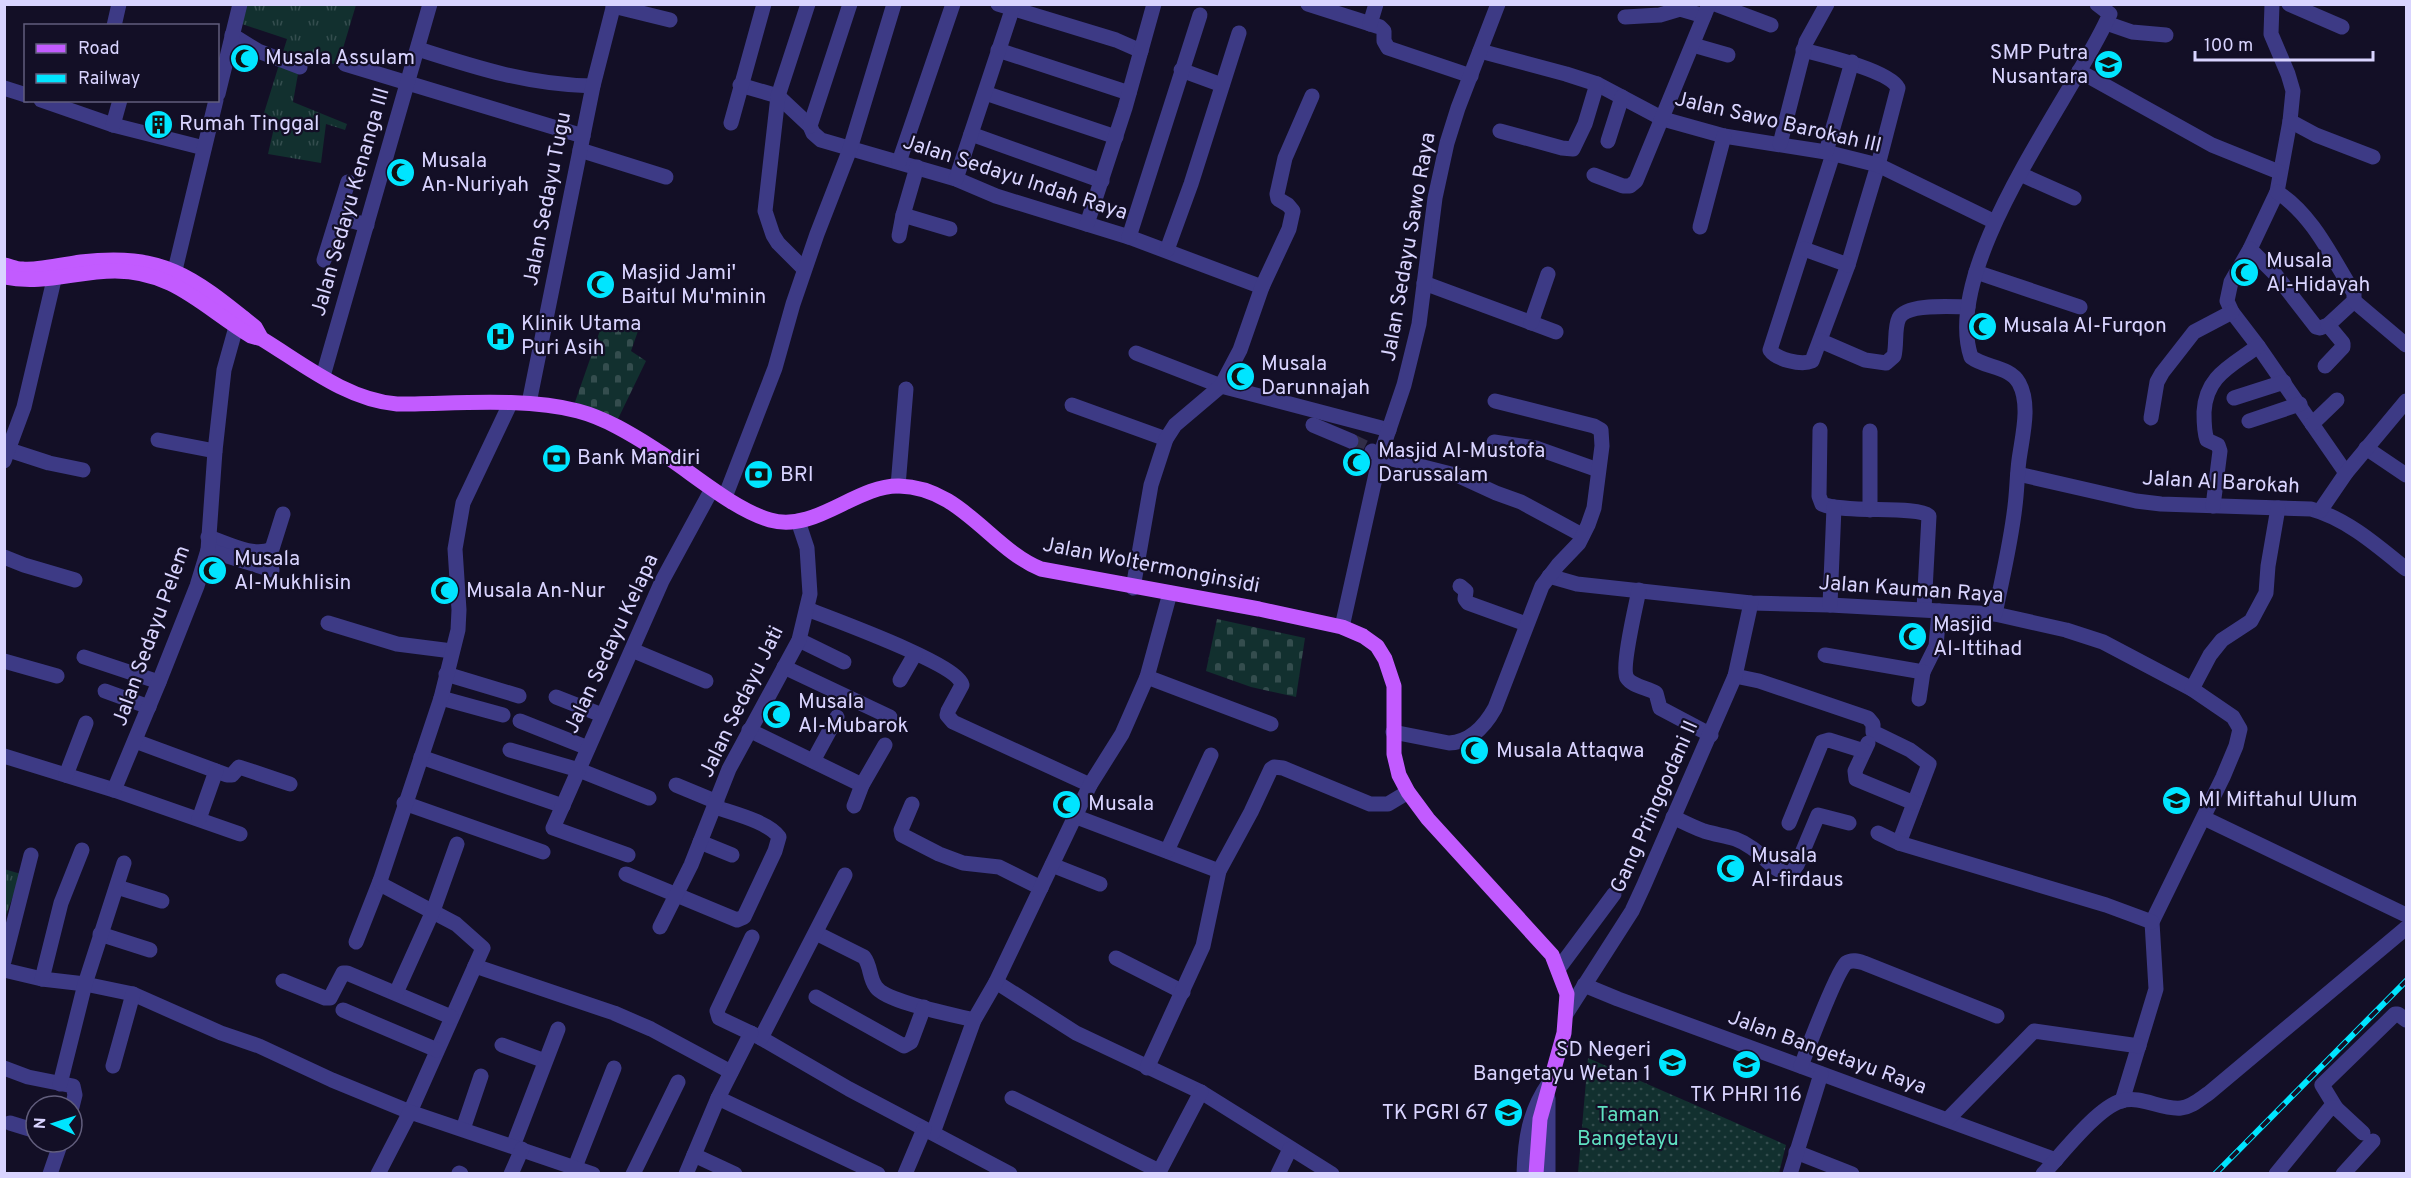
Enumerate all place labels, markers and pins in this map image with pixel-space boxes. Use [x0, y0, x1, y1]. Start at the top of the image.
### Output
place label: SMP Putra Nusantara [1990, 40, 2088, 91]
mosque icon: Musala Assulam [228, 42, 260, 74]
place label: Musala Assulam [265, 45, 415, 72]
school or university icon: SMP Putra Nusantara [2093, 49, 2125, 81]
building icon: Rumah Tinggal [142, 108, 174, 140]
place label: Rumah Tinggal [179, 111, 319, 138]
place label: Musala An-Nuriyah [421, 148, 529, 199]
mosque icon: Musala An-Nuriyah [384, 157, 416, 189]
place label: Musala Al-Hidayah [2266, 248, 2370, 299]
mosque icon: Musala Al-Hidayah [2229, 257, 2261, 289]
place label: Masjid Jami' Baitul Mu'minin [621, 260, 766, 311]
mosque icon: Masjid Jami' Baitul Mu'minin [584, 269, 616, 301]
mosque icon: Musala Al-Furqon [1966, 310, 1998, 342]
place label: Klinik Utama Puri Asih [521, 311, 641, 362]
place label: Musala Al-Furqon [2003, 313, 2167, 340]
hospital icon: Klinik Utama Puri Asih [484, 320, 516, 352]
place label: Musala Darunnajah [1261, 351, 1370, 402]
mosque icon: Musala Darunnajah [1224, 360, 1256, 392]
place label: Masjid Al-Mustofa Darussalam [1378, 438, 1545, 489]
bank icon: Bank Mandiri [540, 442, 572, 474]
place label: Bank Mandiri [577, 445, 700, 472]
mosque icon: Masjid Al-Mustofa Darussalam [1341, 447, 1373, 479]
bank icon: BRI [743, 459, 775, 491]
place label: BRI [780, 462, 814, 489]
place label: Musala Al-Mukhlisin [234, 546, 351, 597]
mosque icon: Musala Al-Mukhlisin [197, 555, 229, 587]
mosque icon: Musala An-Nur [429, 575, 461, 607]
place label: Musala An-Nur [466, 578, 605, 605]
place label: Masjid Al-Ittihad [1933, 612, 2022, 663]
mosque icon: Masjid Al-Ittihad [1896, 621, 1928, 653]
place label: Musala Al-Mubarok [798, 689, 909, 740]
mosque icon: Musala Al-Mubarok [761, 698, 793, 730]
mosque icon: Musala Attaqwa [1459, 735, 1491, 767]
place label: Musala Attaqwa [1496, 738, 1644, 765]
school or university icon: MI Miftahul Ulum [2161, 784, 2193, 816]
place label: MI Miftahul Ulum [2198, 787, 2358, 814]
mosque icon: Musala [1051, 788, 1083, 820]
place label: Musala [1088, 791, 1154, 818]
place label: Musala Al-firdaus [1751, 843, 1844, 894]
mosque icon: Musala Al-firdaus [1714, 852, 1746, 884]
place label: SD Negeri Bangetayu Wetan 1 [1473, 1037, 1651, 1088]
school or university icon: SD Negeri Bangetayu Wetan 1 [1656, 1046, 1688, 1078]
school or university icon: TK PHRI 116 [1730, 1048, 1762, 1080]
place label: TK PHRI 116 [1690, 1082, 1802, 1109]
school or university icon: TK PGRI 67 [1493, 1097, 1525, 1129]
place label: TK PGRI 67 [1382, 1100, 1488, 1127]

